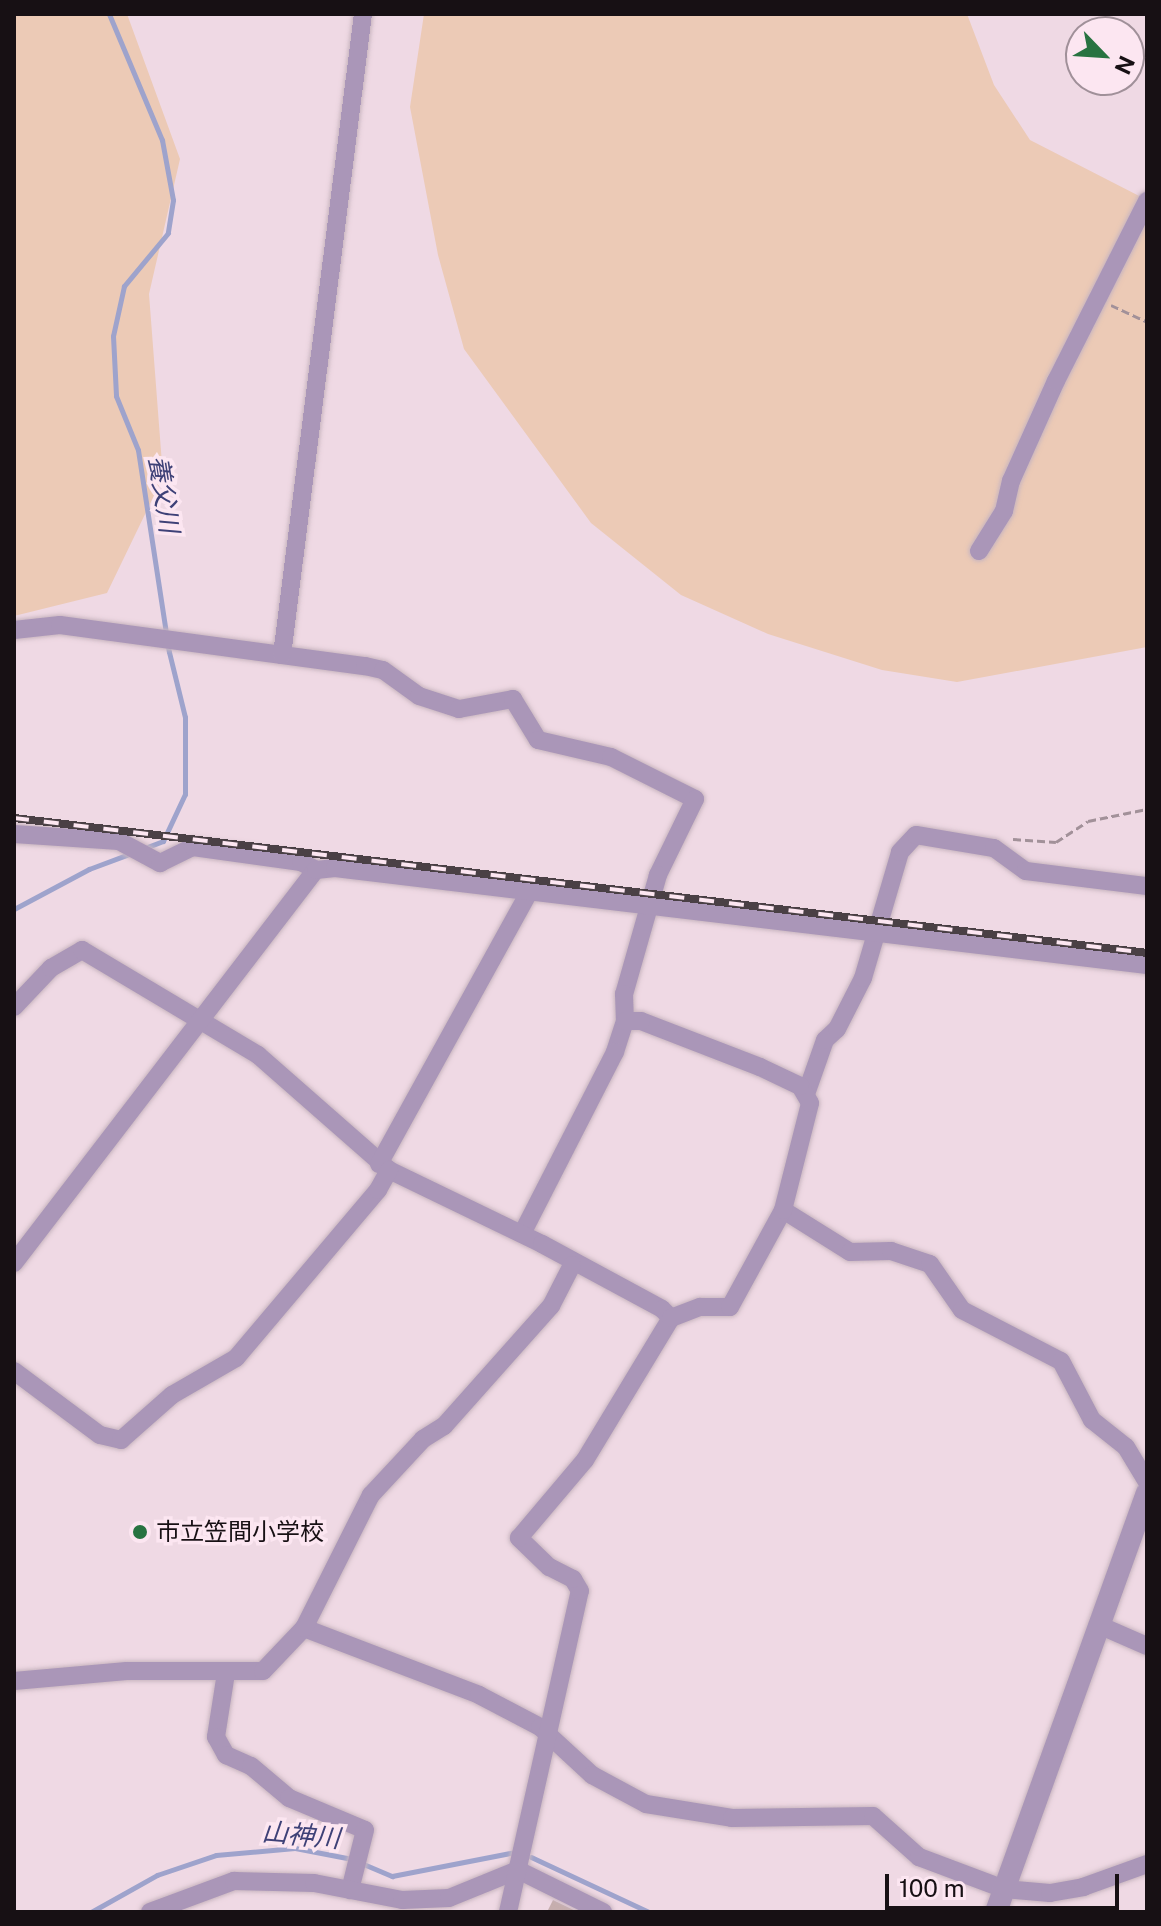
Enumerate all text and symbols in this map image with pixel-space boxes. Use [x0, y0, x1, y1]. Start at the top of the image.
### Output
north arrow [1065, 16, 1145, 96]
text: N [1110, 52, 1140, 79]
water label: 養父川 [142, 453, 186, 535]
place label: 市立笠間小学校 [156, 1518, 324, 1546]
marker: 市立笠間小学校 [131, 1523, 149, 1541]
water label: 山神川 [261, 1816, 341, 1854]
scale bar [889, 1858, 1123, 1908]
text: 100 m [899, 1874, 965, 1902]

